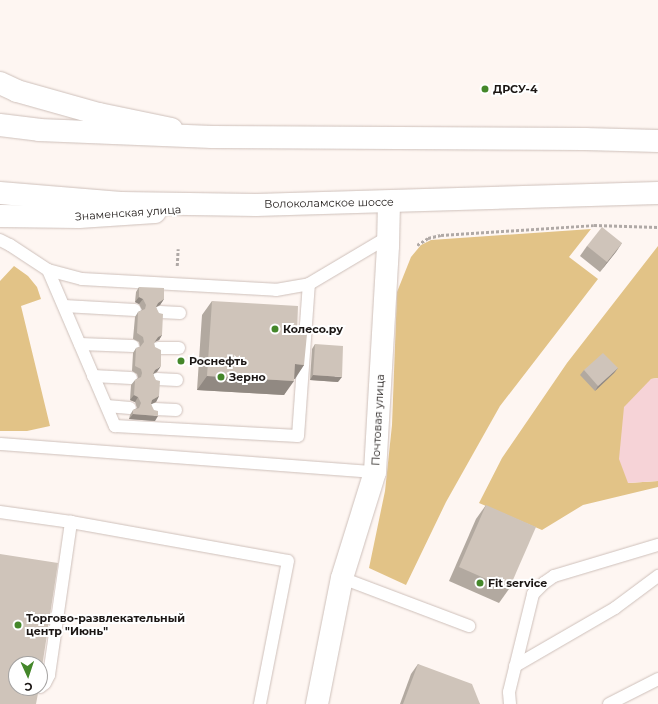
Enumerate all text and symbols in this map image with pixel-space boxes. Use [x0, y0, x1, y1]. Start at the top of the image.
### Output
place label: ДРСУ-4 [493, 82, 537, 96]
marker: ДРСУ-4 [480, 84, 490, 94]
street label: Волоколамское шоссе [264, 195, 394, 211]
street label: Знаменская улица [74, 203, 182, 223]
place label: Колесо.ру [283, 322, 343, 336]
marker: Колесо.ру [270, 324, 280, 334]
place label: Роснефть [189, 354, 247, 368]
marker: Роснефть [176, 356, 186, 366]
place label: Зерно [229, 370, 266, 384]
marker: Зерно [216, 372, 226, 382]
street label: Почтовая улица [369, 374, 387, 466]
place label: Fit service [488, 576, 547, 590]
marker: Fit service [475, 578, 485, 588]
place label: Торгово-развлекательный центр "Июнь" [26, 612, 185, 638]
marker: Торгово-развлекательный центр "Июнь" [13, 620, 23, 630]
north arrow [8, 656, 48, 696]
text: С [24, 680, 33, 694]

